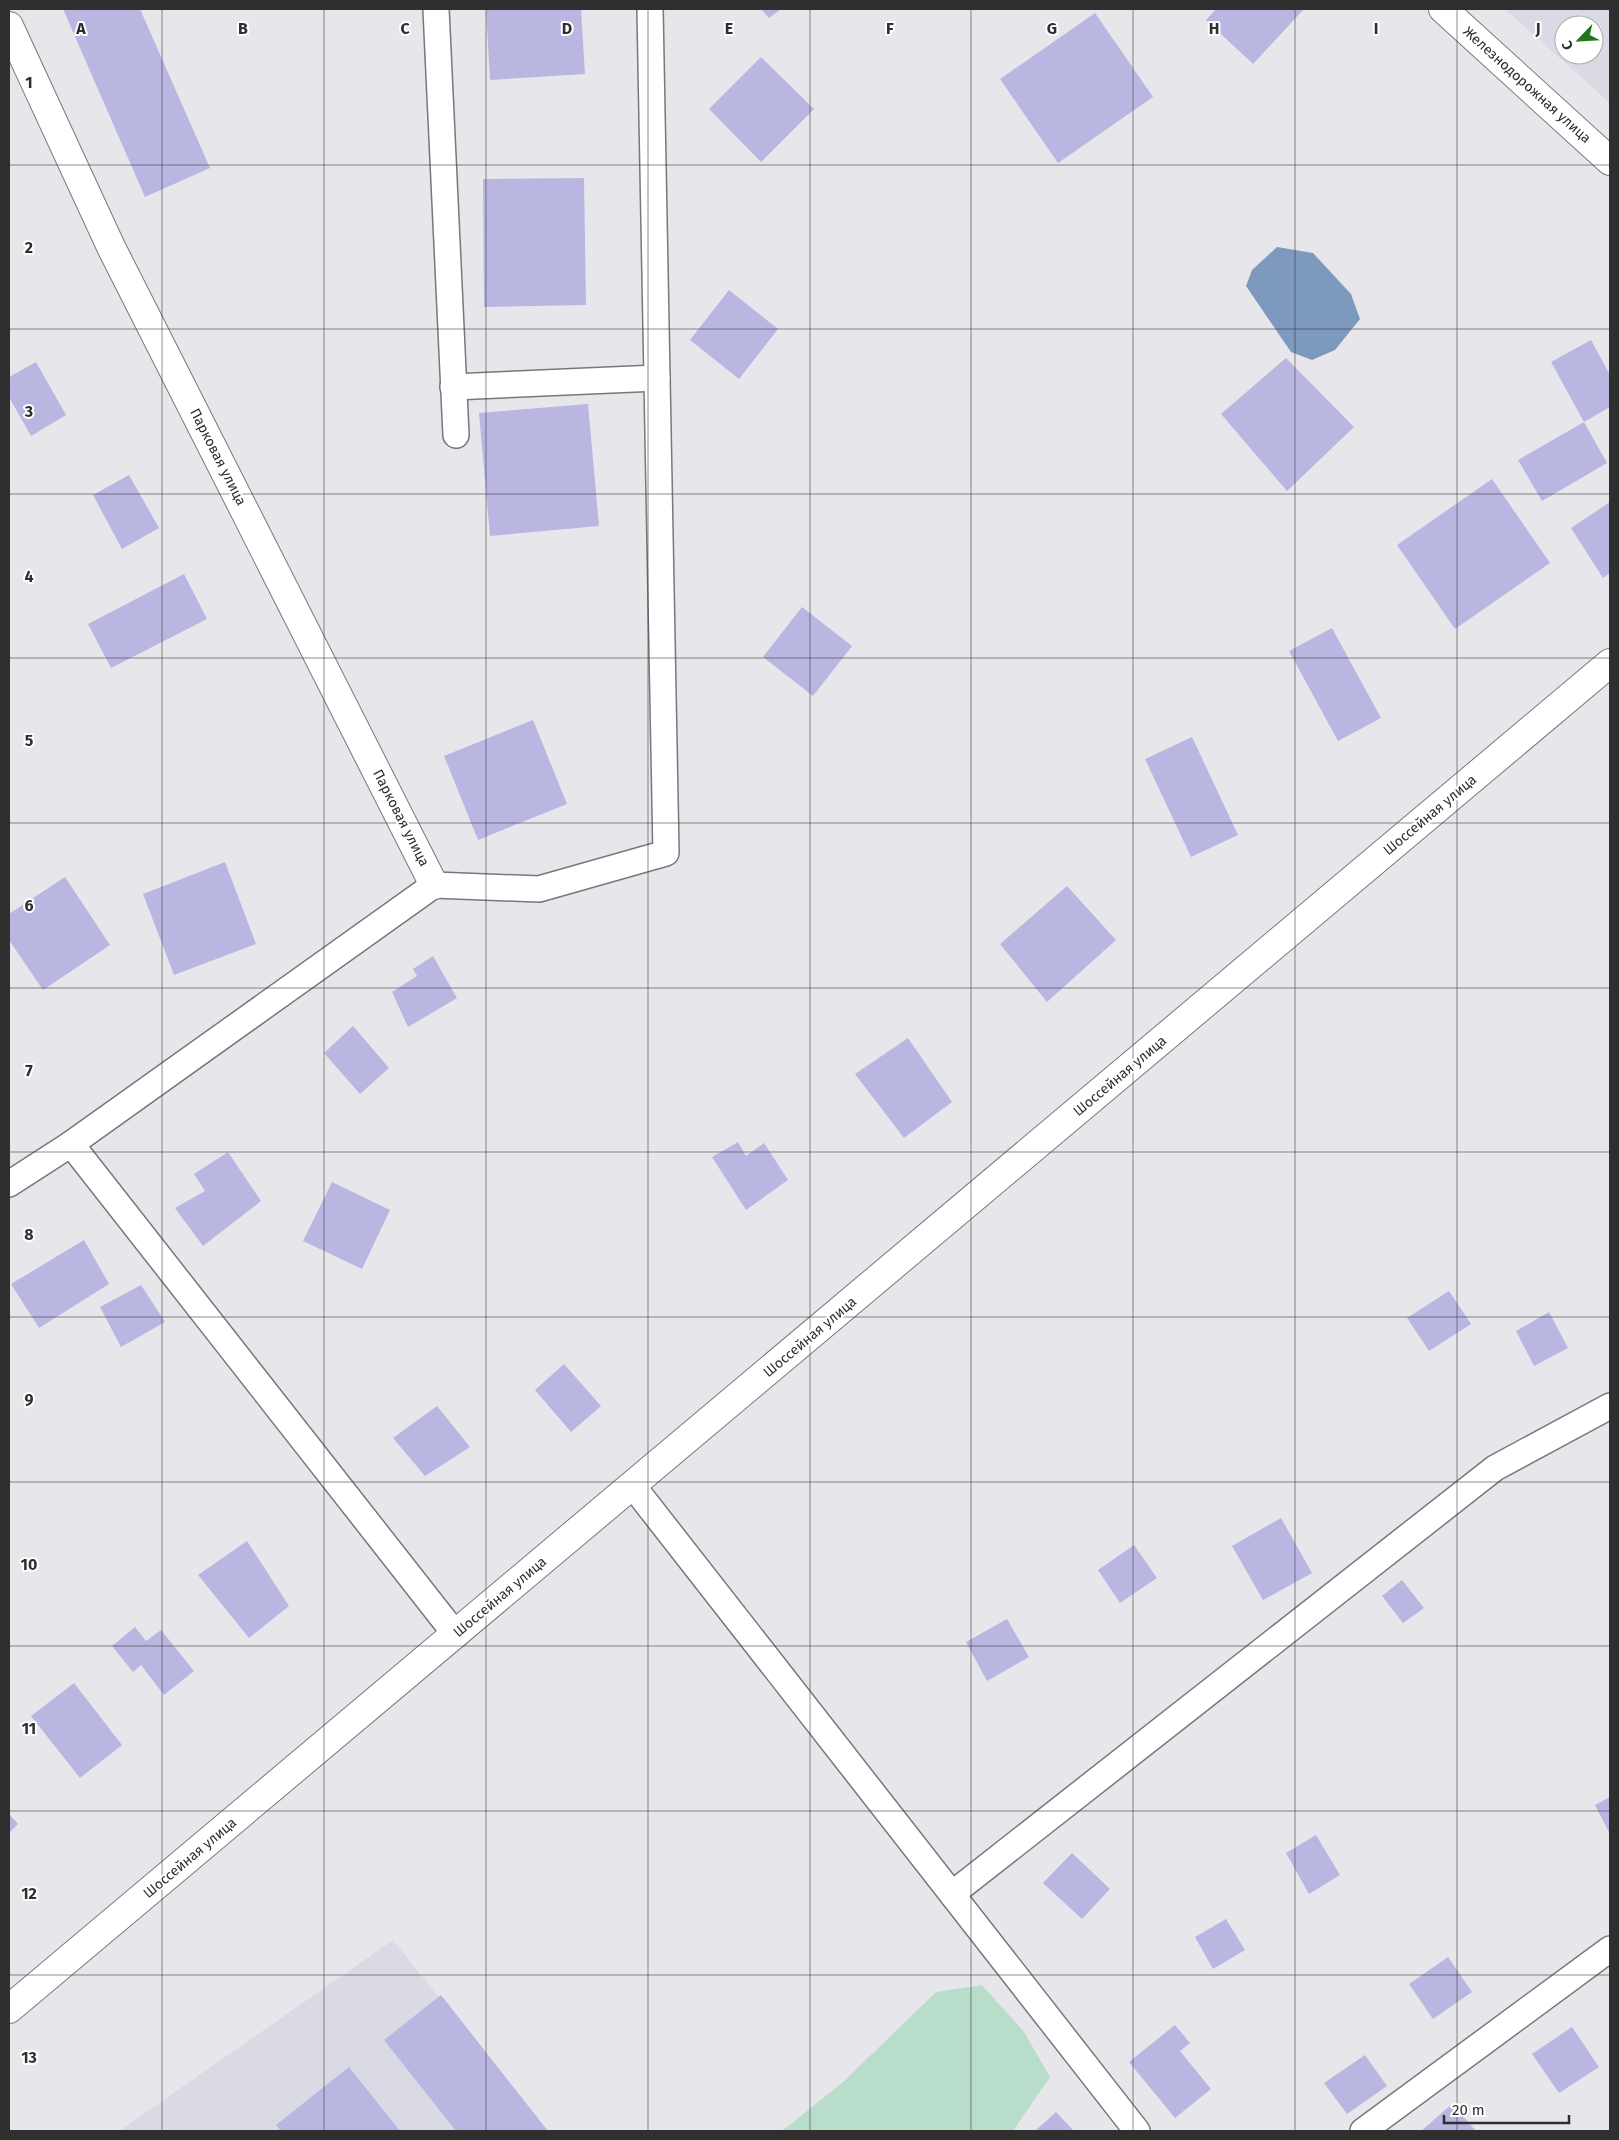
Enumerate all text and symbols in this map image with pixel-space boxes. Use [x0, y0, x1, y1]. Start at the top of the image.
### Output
north arrow [1554, 15, 1604, 65]
text: A [75, 19, 86, 38]
text: B [238, 19, 248, 38]
text: C [400, 19, 410, 38]
text: D [562, 19, 572, 38]
text: E [725, 19, 733, 38]
text: F [886, 19, 894, 38]
text: G [1047, 19, 1057, 38]
text: H [1209, 19, 1219, 38]
text: I [1374, 19, 1378, 38]
text: J [1534, 19, 1541, 38]
street label: Железнодорожная улица [1460, 23, 1594, 147]
text: С [1558, 38, 1577, 53]
text: 1 [25, 73, 33, 92]
text: 2 [25, 238, 33, 257]
text: 3 [24, 402, 33, 421]
street label: Парковая улица [186, 406, 250, 508]
text: 4 [24, 567, 34, 586]
text: 5 [25, 731, 34, 750]
street label: Парковая улица [369, 767, 433, 869]
street label: Шоссейная улица [1380, 771, 1480, 859]
text: 6 [24, 896, 34, 915]
street label: Шоссейная улица [1070, 1032, 1170, 1120]
text: 7 [25, 1061, 33, 1080]
text: 8 [24, 1225, 34, 1244]
street label: Шоссейная улица [760, 1293, 860, 1381]
text: 9 [25, 1390, 34, 1409]
street label: Шоссейная улица [450, 1553, 550, 1641]
text: 10 [21, 1555, 37, 1574]
text: 11 [22, 1719, 36, 1738]
street label: Шоссейная улица [140, 1814, 240, 1902]
text: 12 [21, 1884, 37, 1903]
text: 13 [21, 2048, 37, 2067]
scale bar [1444, 2092, 1569, 2124]
text: 20 m [1452, 2101, 1485, 2119]

